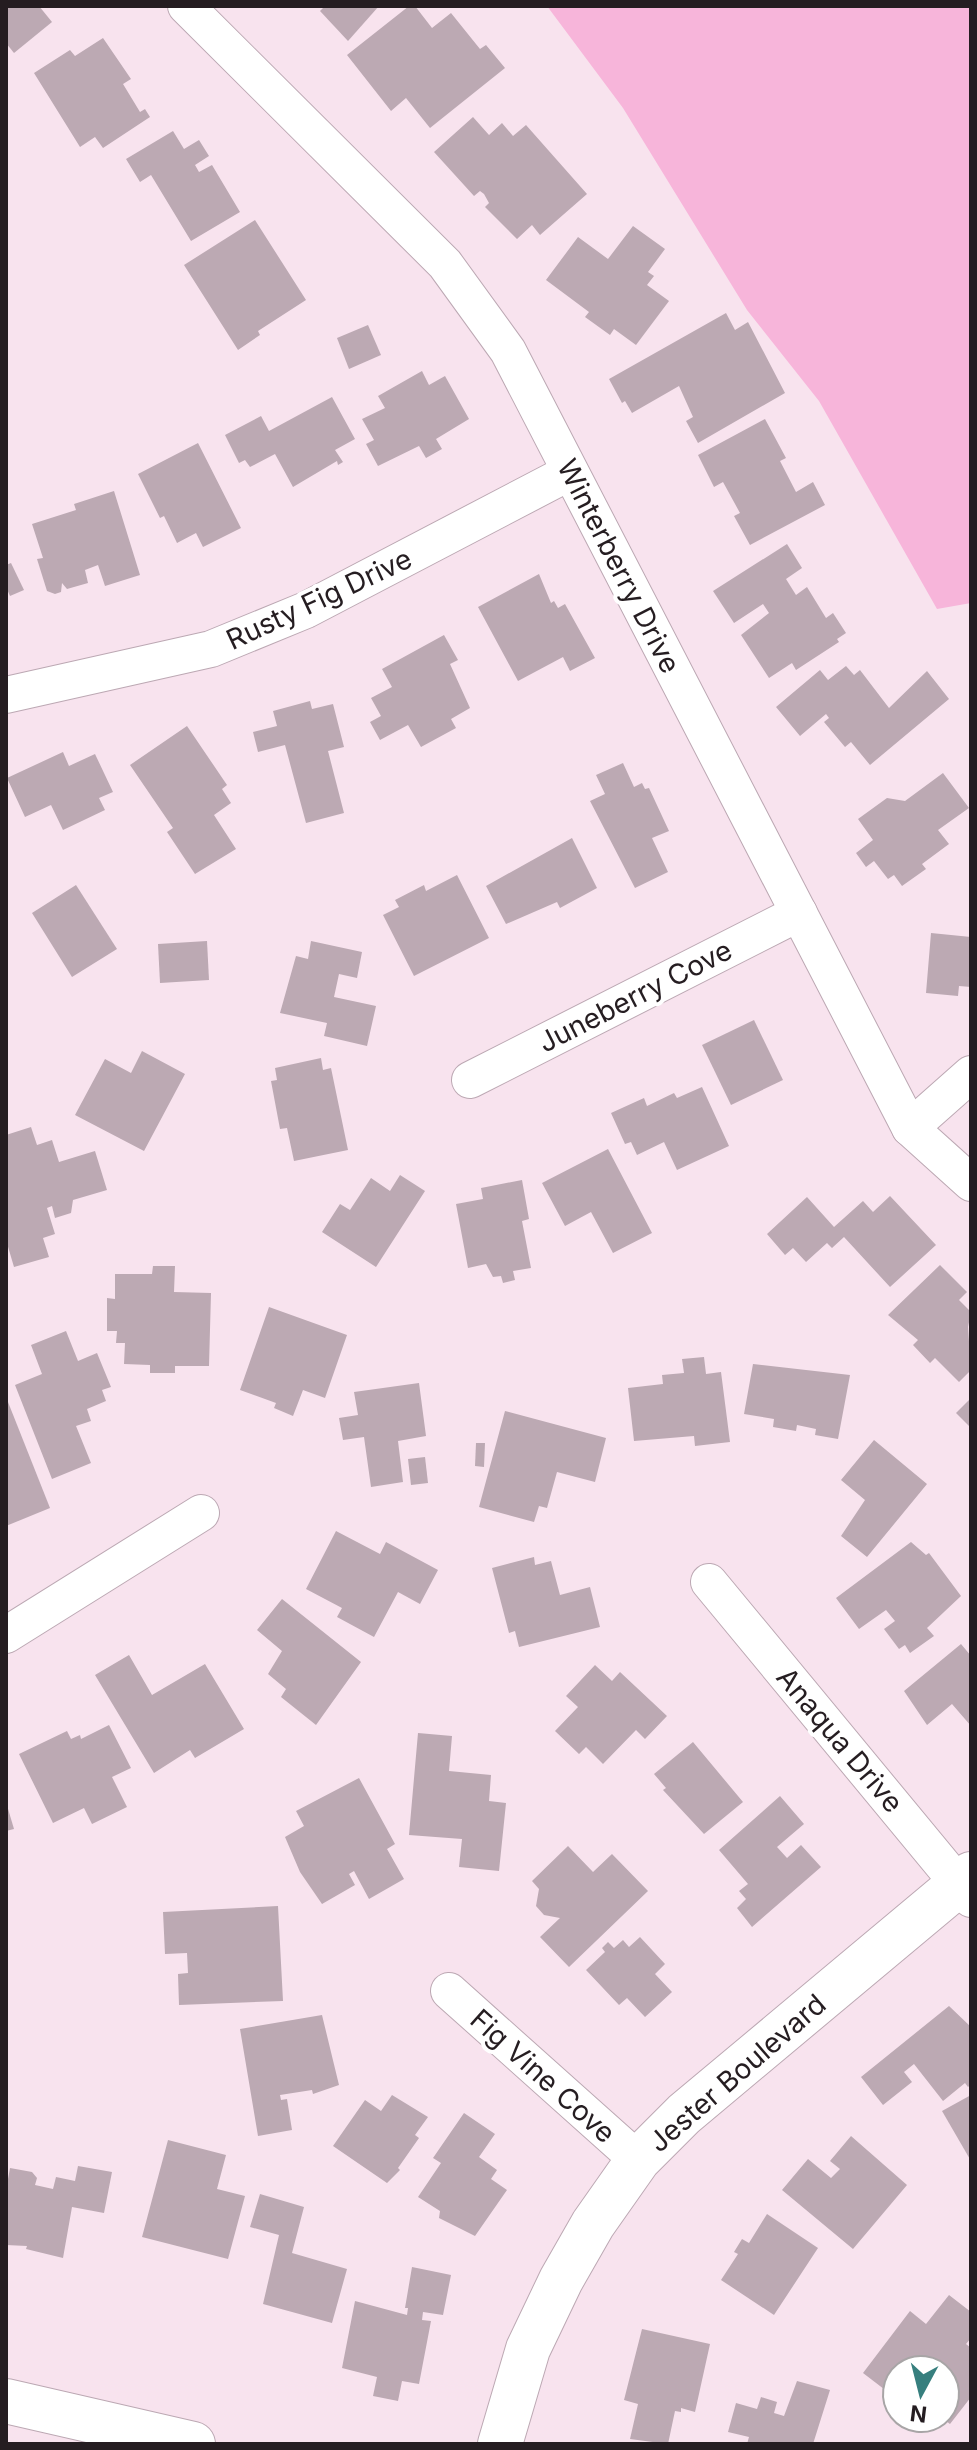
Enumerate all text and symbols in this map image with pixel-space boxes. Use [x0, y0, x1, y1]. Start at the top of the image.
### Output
street label: Winterberry Drive [550, 453, 688, 679]
street label: Rusty Fig Drive [221, 541, 417, 657]
street label: Juneberry Cove [533, 933, 737, 1059]
street label: Anaqua Drive [770, 1661, 910, 1819]
street label: Jester Boulevard [642, 1987, 832, 2159]
street label: Fig Vine Cove [463, 2002, 623, 2150]
north arrow [881, 2354, 961, 2434]
text: N [909, 2400, 928, 2428]

